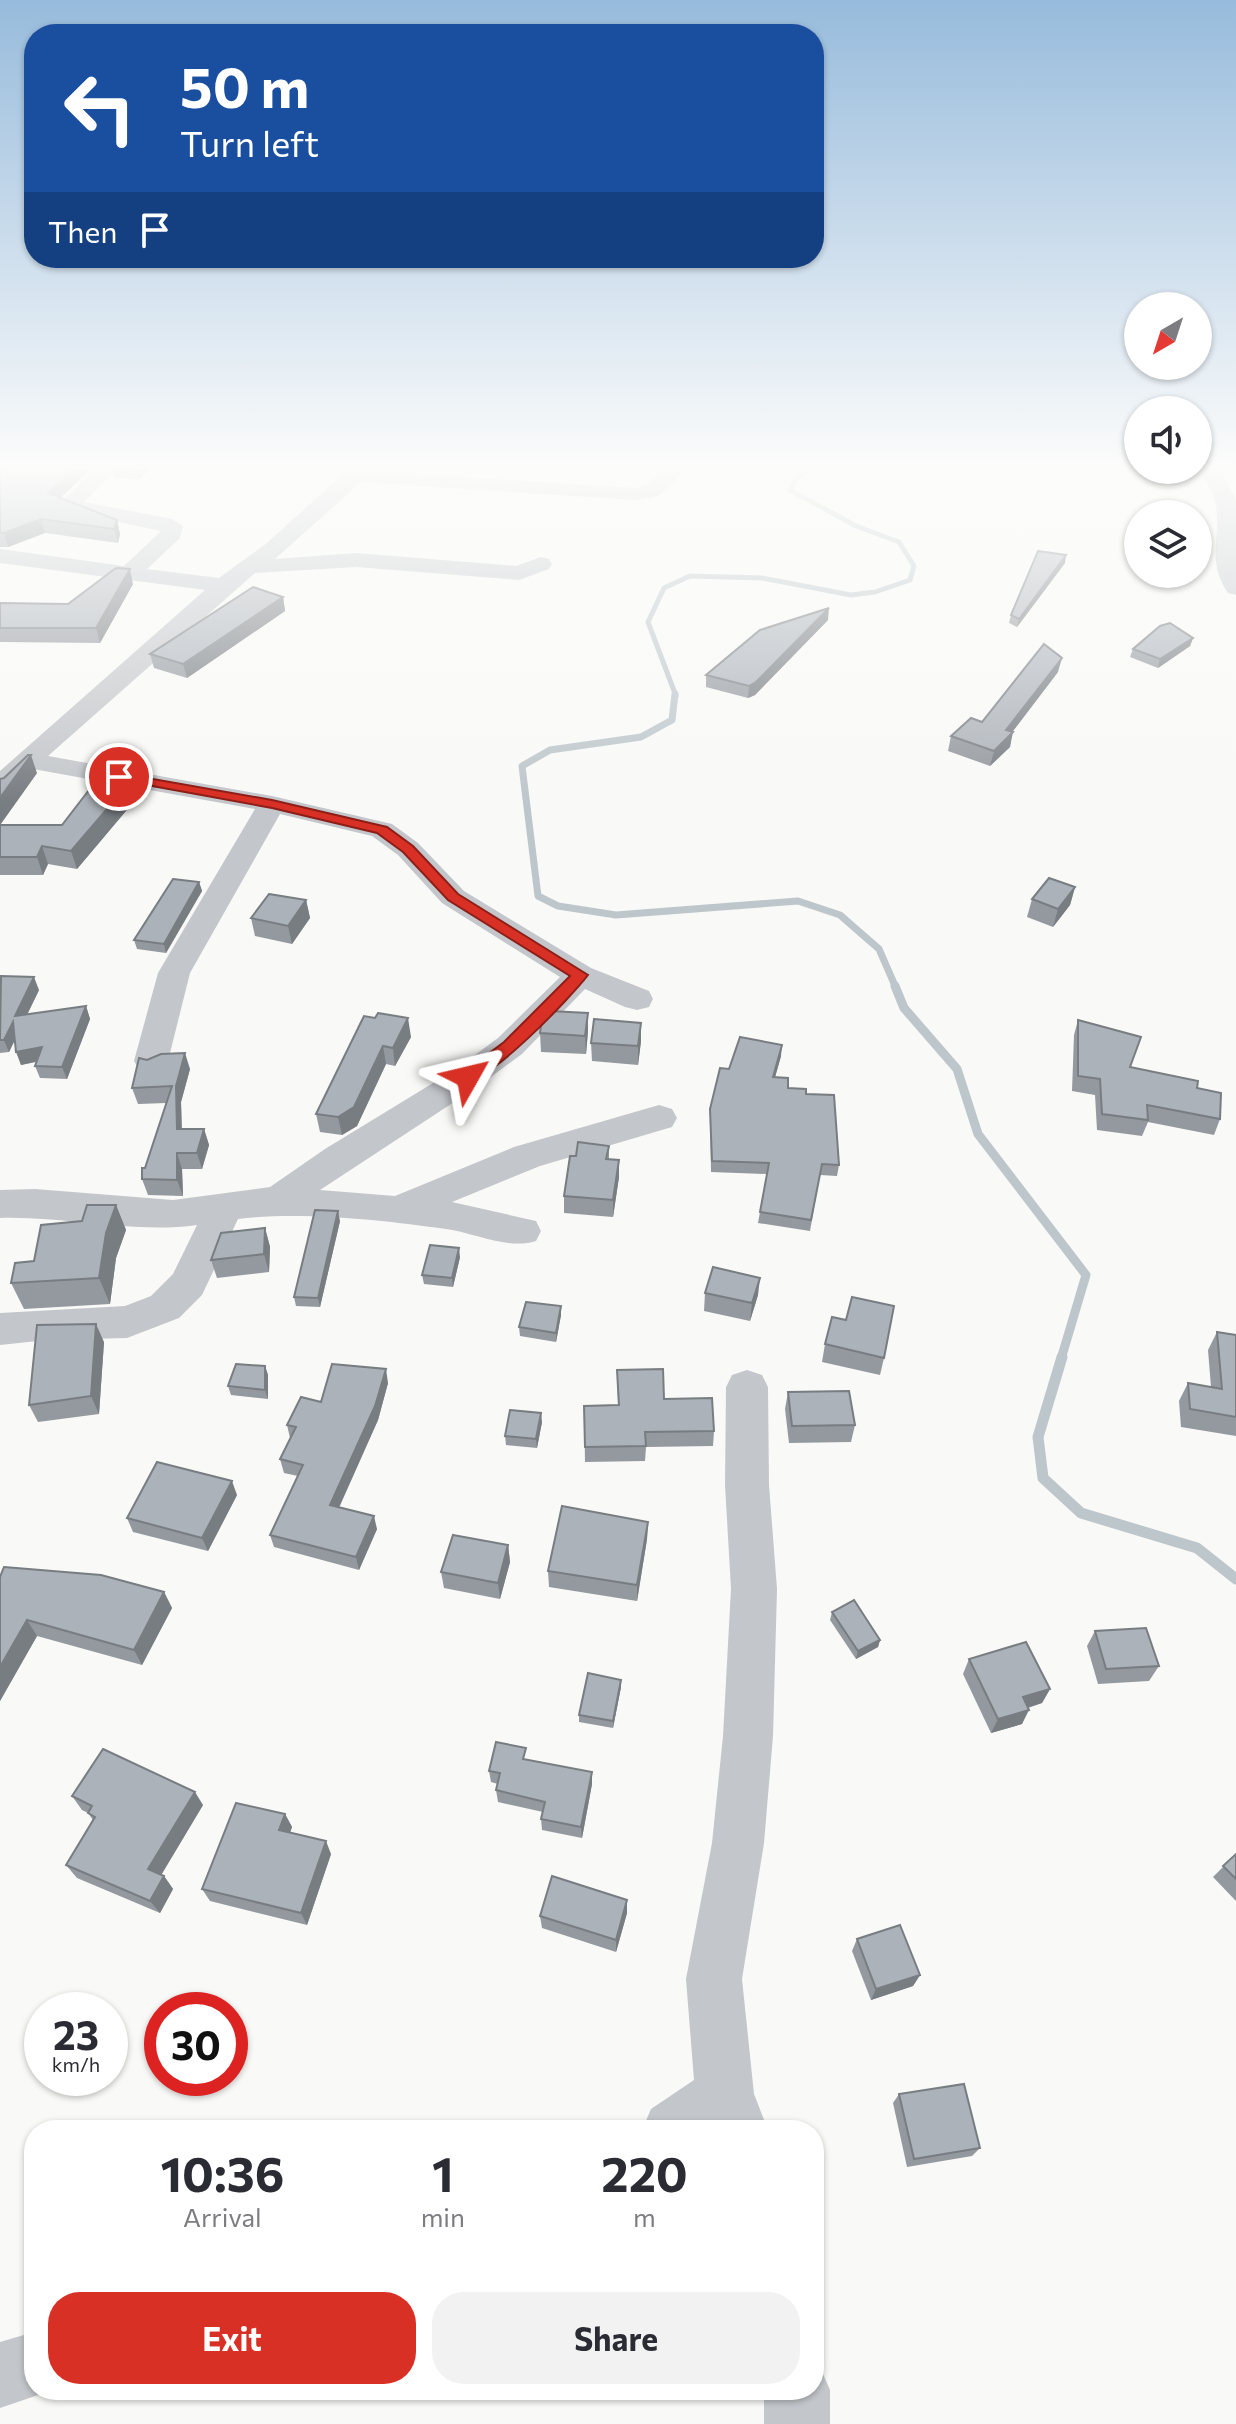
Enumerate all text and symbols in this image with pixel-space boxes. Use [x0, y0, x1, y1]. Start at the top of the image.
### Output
text: 50 m [180, 51, 309, 120]
icon: left [48, 56, 152, 160]
text: Turn left [180, 120, 319, 164]
icon: arrive [133, 208, 177, 252]
text: Then [48, 212, 117, 249]
north arrow [1124, 292, 1212, 380]
map controls [1124, 292, 1212, 588]
button: sound [1124, 396, 1212, 484]
button: layers [1124, 500, 1212, 588]
pin [85, 743, 153, 811]
icon: arrive [97, 755, 141, 799]
position arrow [426, 1035, 510, 1119]
speed limit sign: 30 [144, 1992, 248, 2096]
text: 23 [53, 2009, 99, 2058]
text: km/h [52, 2052, 100, 2076]
text: 10:36 [160, 2143, 284, 2202]
text: 1 [432, 2143, 454, 2202]
text: 220 [601, 2143, 688, 2202]
text: Arrival [183, 2201, 262, 2232]
text: min [421, 2201, 465, 2232]
text: m [633, 2201, 656, 2232]
button: Exit [48, 2292, 416, 2384]
button: Share [432, 2292, 800, 2384]

